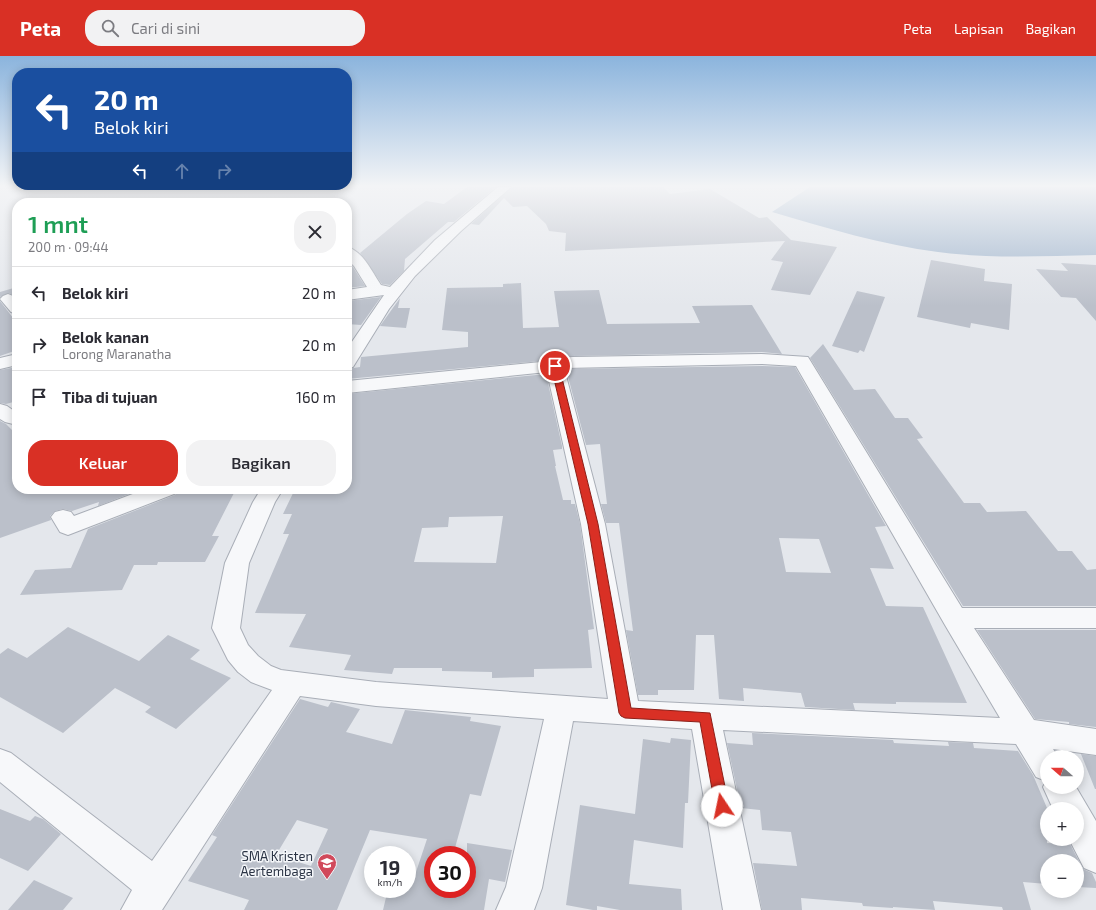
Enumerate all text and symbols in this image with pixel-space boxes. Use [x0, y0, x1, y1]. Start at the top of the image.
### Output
search box [85, 10, 365, 46]
text: Peta [20, 17, 61, 40]
icon: search [99, 17, 121, 39]
text: Cari di sini [131, 19, 200, 37]
text: Peta [903, 20, 932, 37]
text: Lapisan [954, 20, 1003, 37]
text: Bagikan [1025, 20, 1076, 37]
text: 20 m [94, 82, 159, 116]
icon: left [28, 84, 80, 136]
text: Belok kiri [94, 116, 169, 138]
icon: left [129, 160, 151, 182]
icon: ahead [171, 160, 193, 182]
icon: right [213, 160, 235, 182]
text: 1 mnt [28, 209, 88, 238]
button: close [294, 211, 336, 253]
text: 200 m · 09:44 [28, 239, 108, 255]
icon: left [28, 282, 50, 304]
text: Belok kiri [62, 284, 128, 302]
text: 20 m [302, 284, 336, 302]
text: Belok kanan [62, 328, 149, 346]
icon: right [28, 334, 50, 356]
text: 20 m [302, 336, 336, 354]
text: Lorong Maranatha [62, 346, 171, 362]
pin [538, 349, 572, 383]
icon: arrive [544, 355, 566, 377]
icon: arrive [28, 386, 50, 408]
text: Tiba di tujuan [62, 388, 158, 406]
text: 160 m [296, 388, 336, 406]
button: Keluar [28, 440, 178, 486]
button: Bagikan [186, 440, 336, 486]
north arrow [1040, 750, 1084, 794]
map controls [1040, 750, 1084, 898]
position arrow [701, 785, 743, 827]
button: + [1040, 802, 1084, 846]
speed limit sign: 30 [424, 846, 476, 898]
place label: SMA Kristen Aertembaga [241, 848, 313, 879]
school or university icon: SMA Kristen Aertembaga [316, 852, 338, 880]
button: − [1040, 854, 1084, 898]
text: 19 [380, 855, 400, 879]
text: km/h [378, 876, 402, 888]

